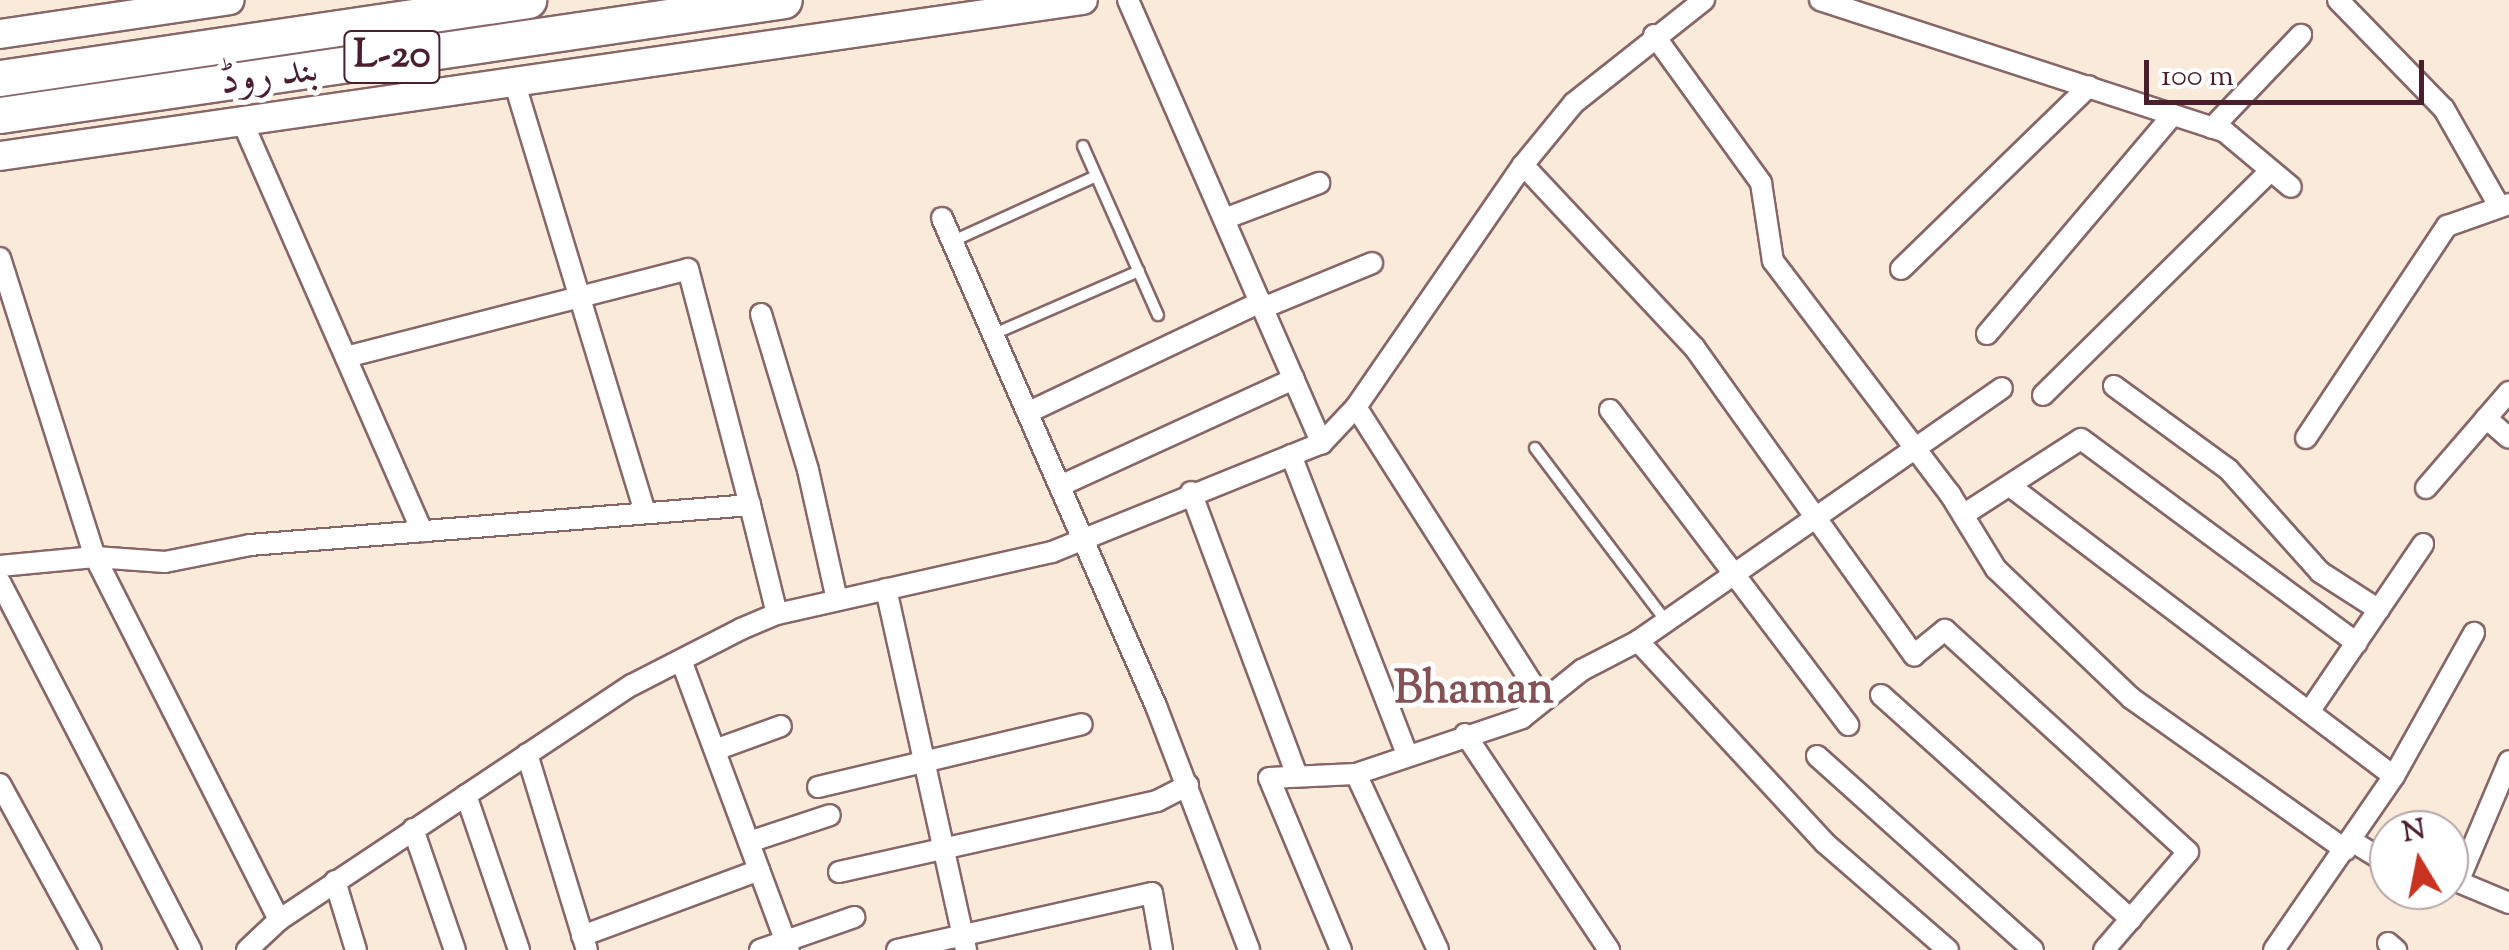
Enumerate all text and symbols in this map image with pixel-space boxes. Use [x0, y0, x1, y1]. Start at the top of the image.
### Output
road number: L-20 [342, 22, 442, 92]
scale bar [2149, 40, 2429, 102]
street label: بند روڈ [217, 45, 321, 109]
text: 100 m [2161, 56, 2234, 99]
district label: Bhaman [1394, 665, 1554, 719]
north arrow [2369, 810, 2469, 910]
text: N [2400, 811, 2429, 854]

